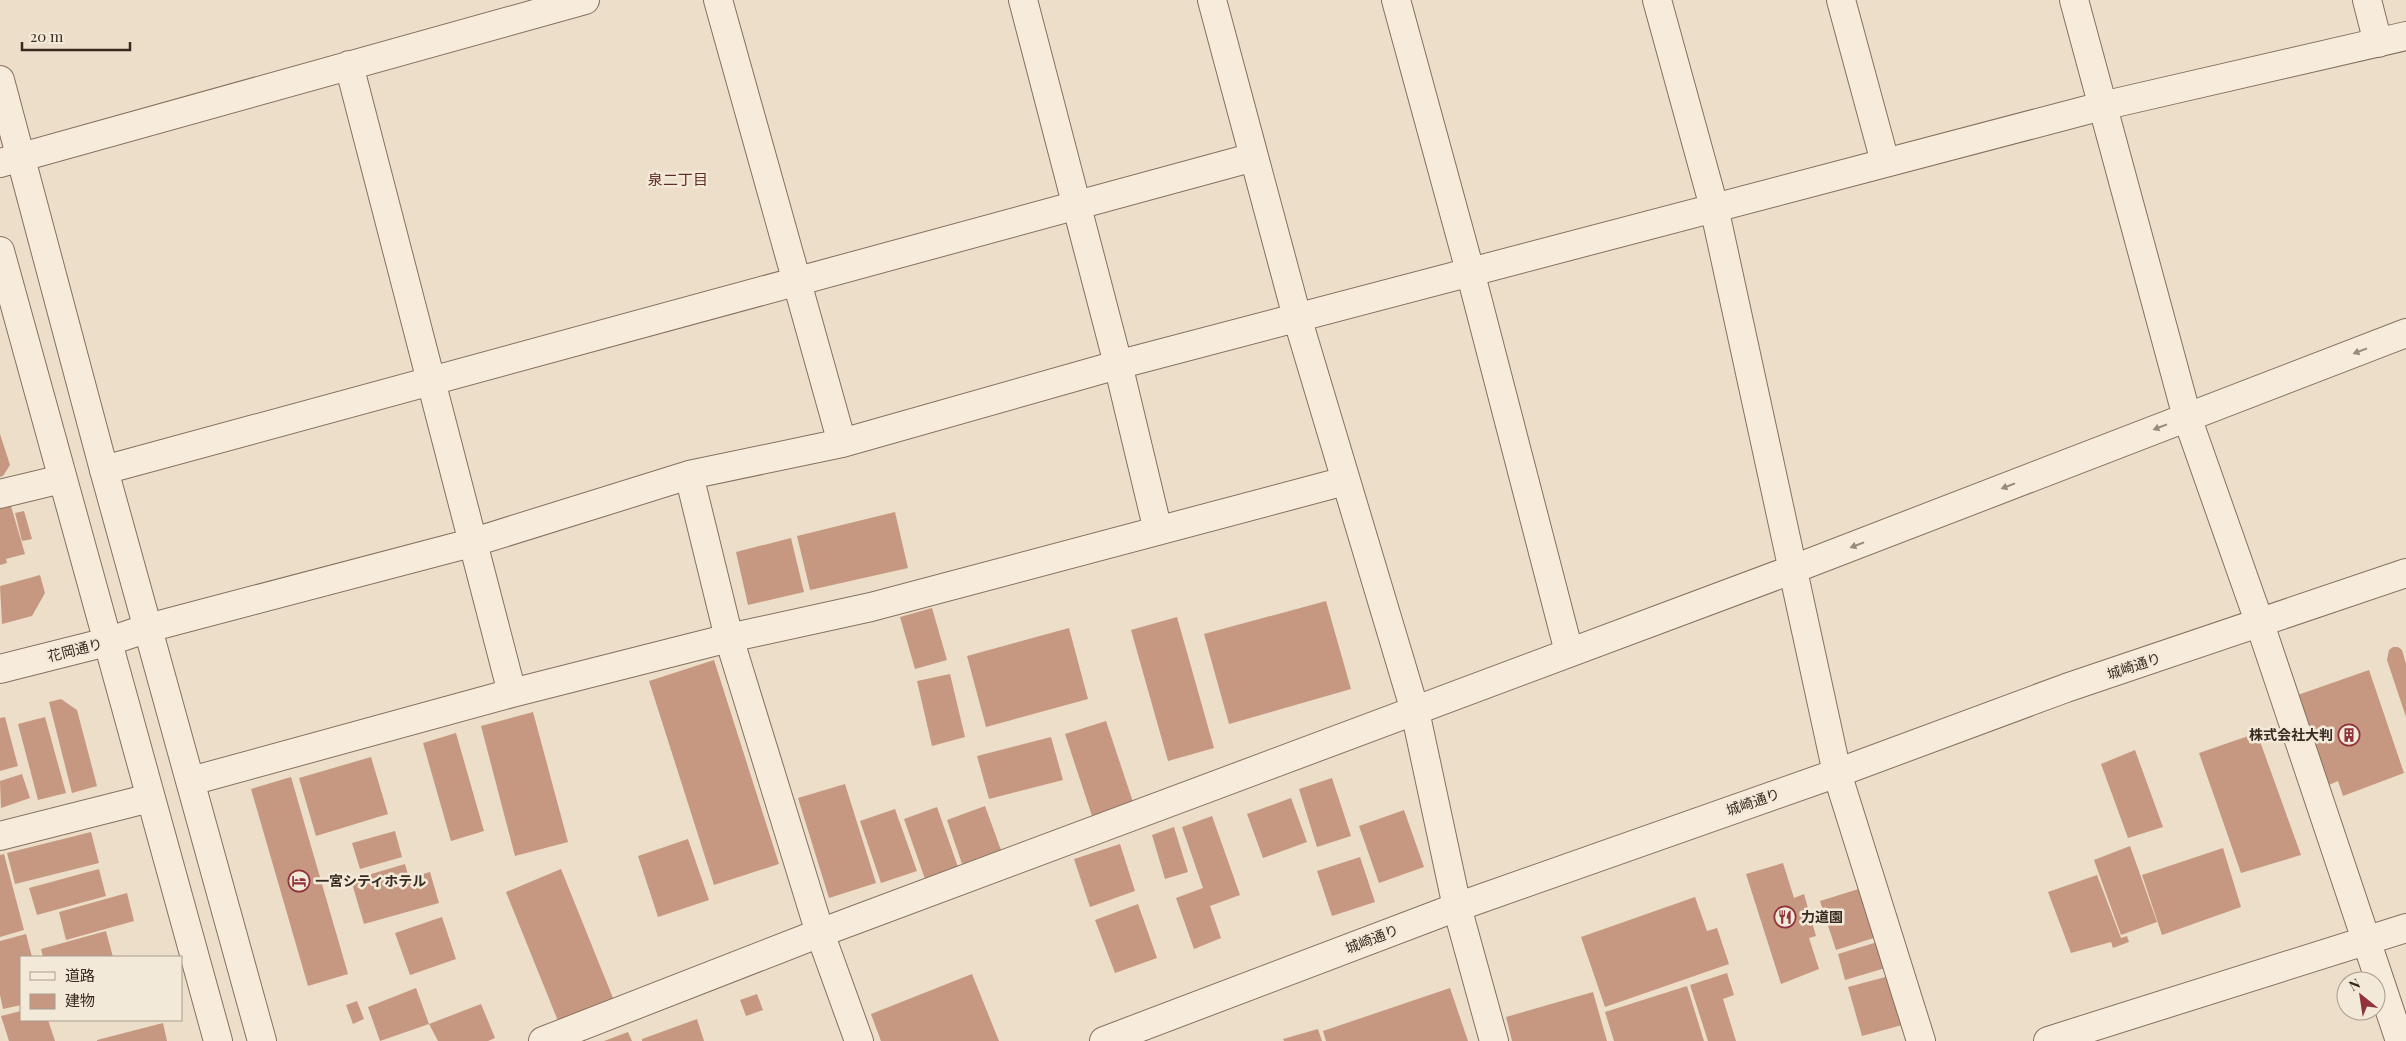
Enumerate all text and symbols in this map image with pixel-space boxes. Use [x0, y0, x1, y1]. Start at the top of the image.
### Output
scale bar [22, 20, 130, 52]
text: 20 m [30, 26, 64, 46]
district label: 泉二丁目 [648, 169, 708, 189]
one-way arrow [2353, 348, 2368, 355]
one-way arrow [2152, 424, 2167, 431]
one-way arrow [2000, 482, 2015, 490]
one-way arrow [1849, 542, 1864, 549]
street label: 花岡通り [45, 634, 104, 666]
street label: 城崎通り [2104, 648, 2163, 683]
building icon: 株式会社大判 [2337, 723, 2361, 747]
place label: 株式会社大判 [2249, 725, 2333, 744]
street label: 城崎通り [1723, 783, 1782, 820]
hotel icon: 一宮シティホテル [287, 869, 311, 893]
place label: 一宮シティホテル [315, 871, 426, 890]
restaurant icon: 力道園 [1773, 905, 1797, 929]
place label: 力道園 [1801, 907, 1843, 926]
street label: 城崎通り [1342, 920, 1401, 957]
legend [20, 956, 182, 1021]
text: 道路 [65, 965, 95, 985]
north arrow [2336, 971, 2386, 1021]
text: N [2345, 974, 2363, 995]
text: 建物 [65, 990, 95, 1010]

